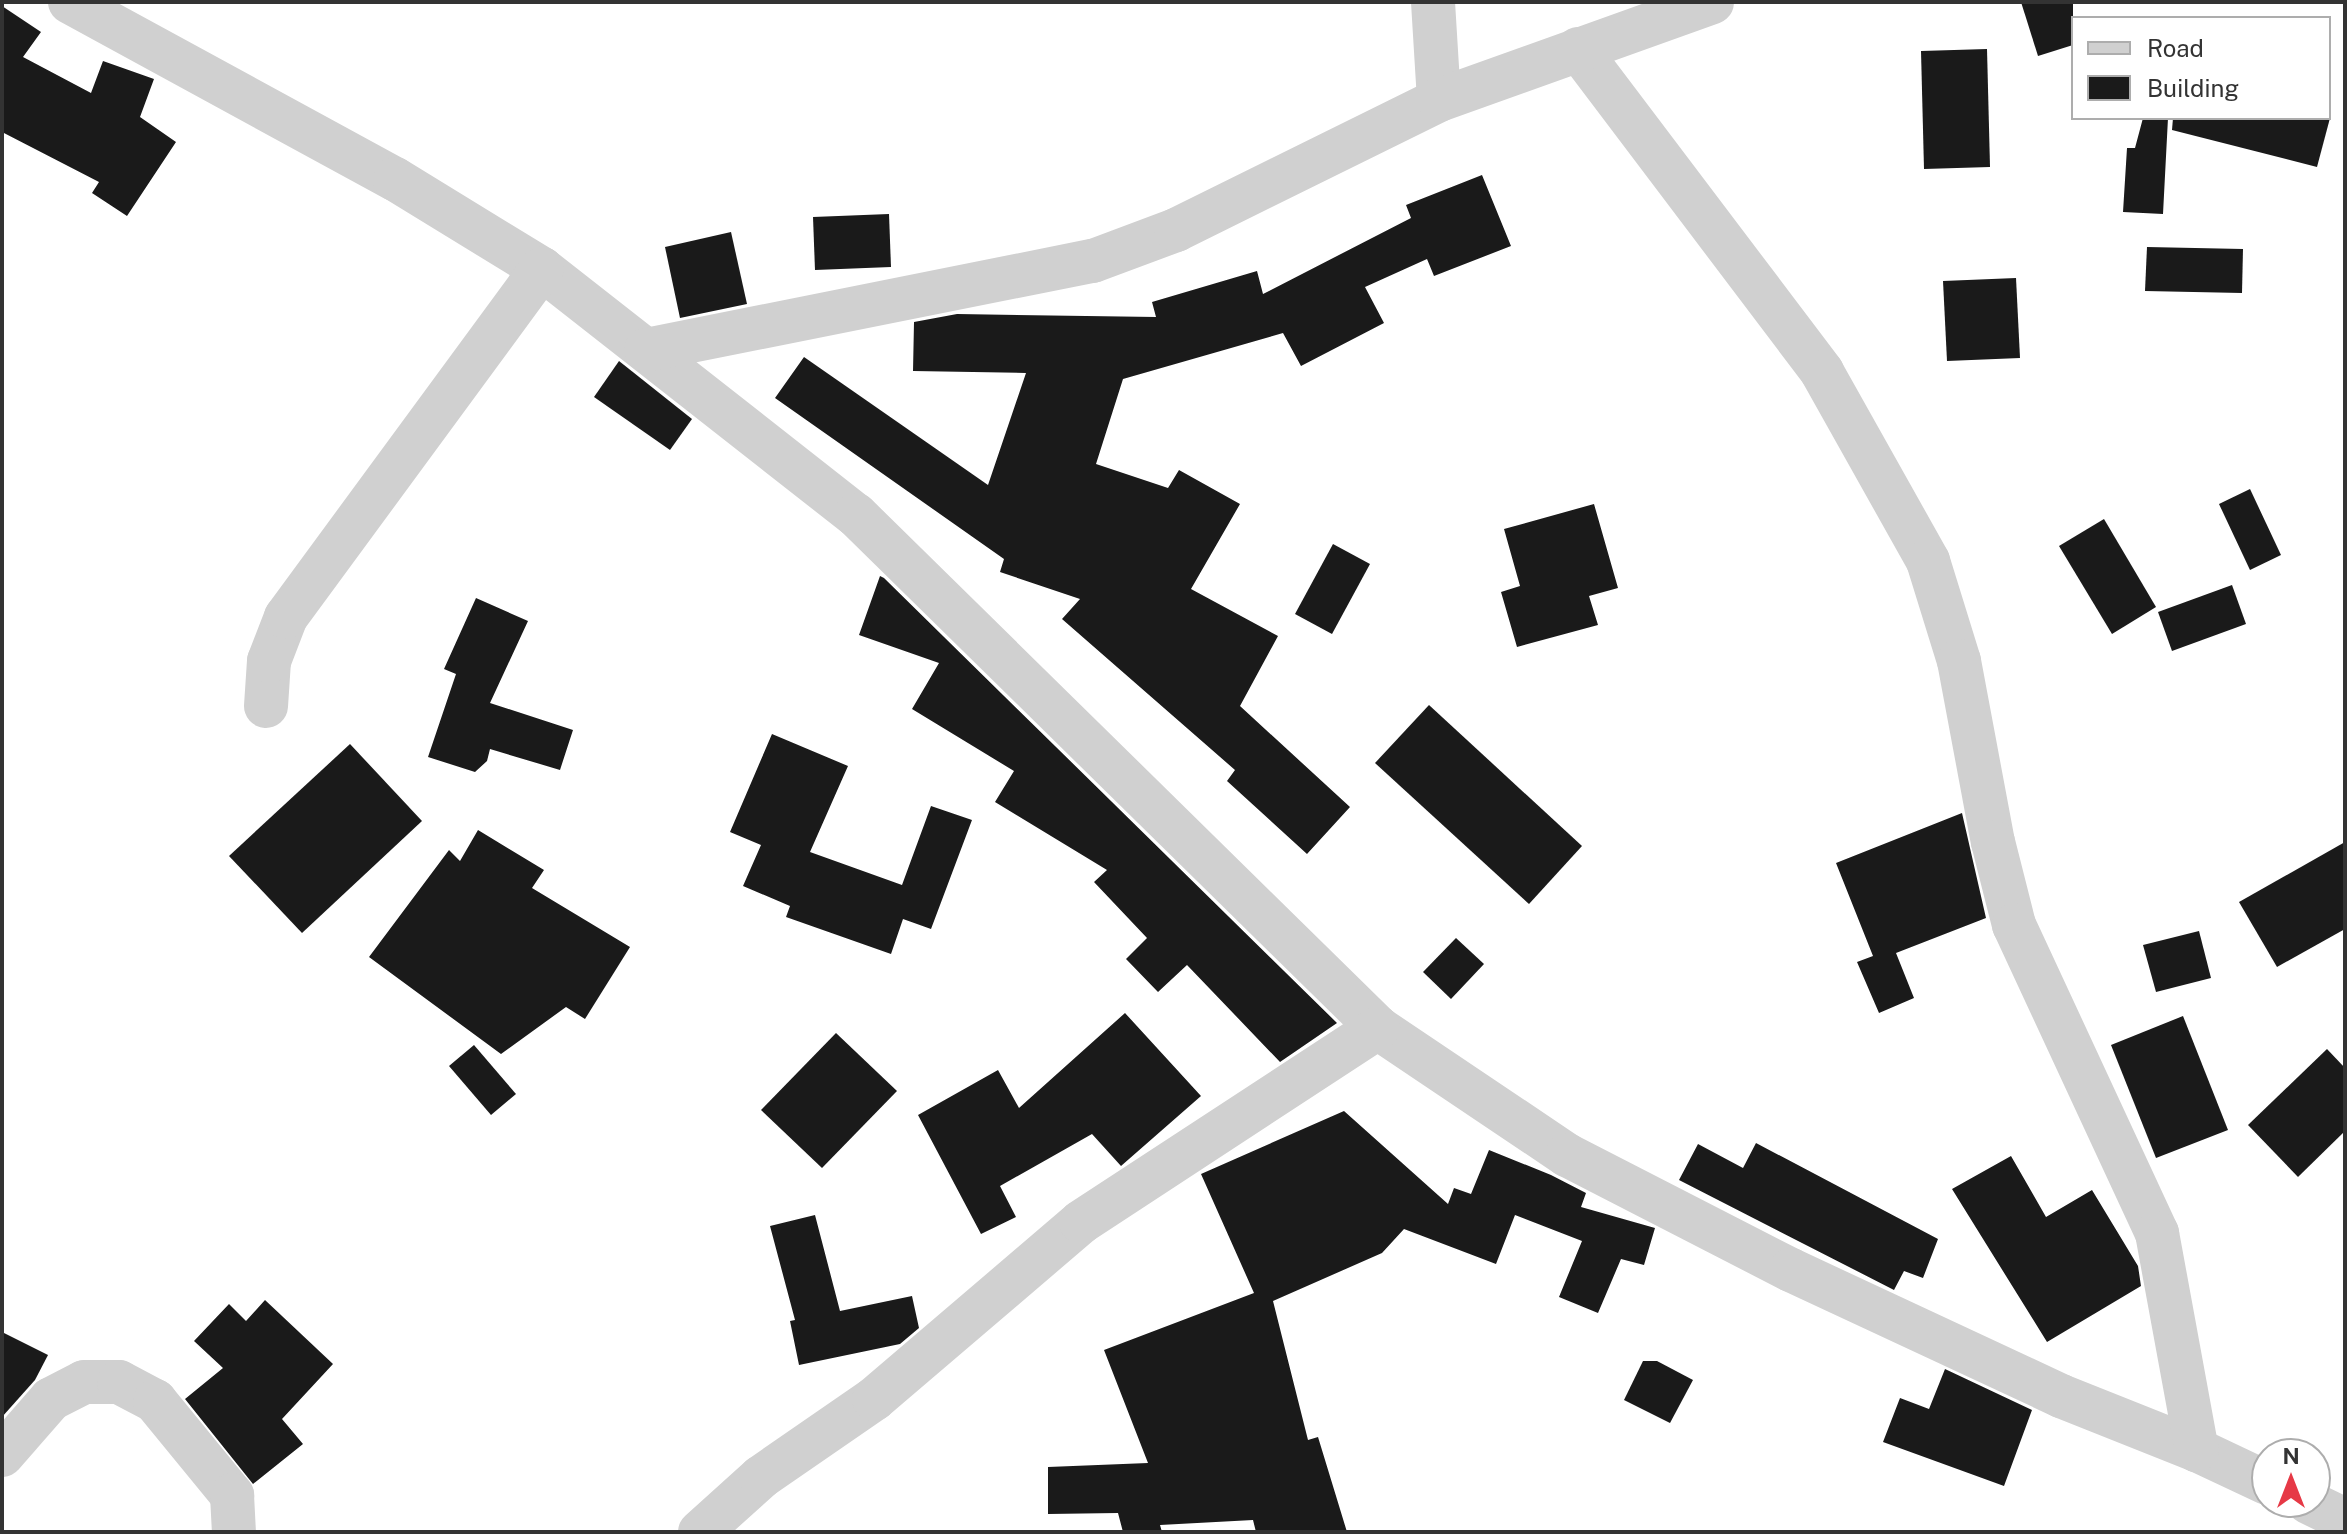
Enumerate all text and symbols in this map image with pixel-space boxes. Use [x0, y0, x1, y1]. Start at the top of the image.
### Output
legend [2071, 16, 2331, 120]
text: Road [2147, 34, 2204, 62]
text: Building [2147, 74, 2239, 102]
north arrow [2251, 1438, 2331, 1518]
text: N [2282, 1443, 2300, 1469]

